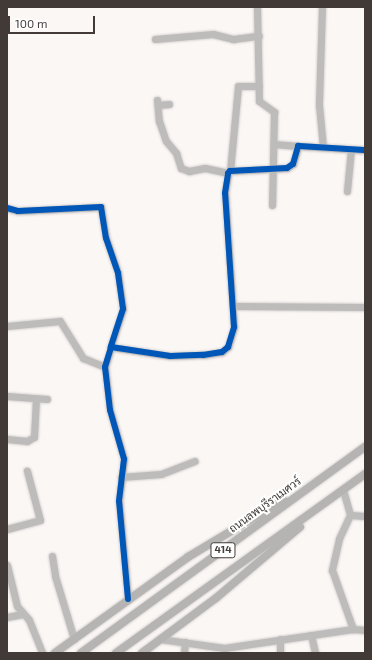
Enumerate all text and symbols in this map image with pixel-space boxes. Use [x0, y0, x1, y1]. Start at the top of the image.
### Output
scale bar [10, 8, 97, 34]
text: 100 m [15, 16, 47, 30]
street label: ถนนลพบุรีราเมศวร์ [227, 475, 303, 535]
road number: 414 [210, 542, 236, 558]

